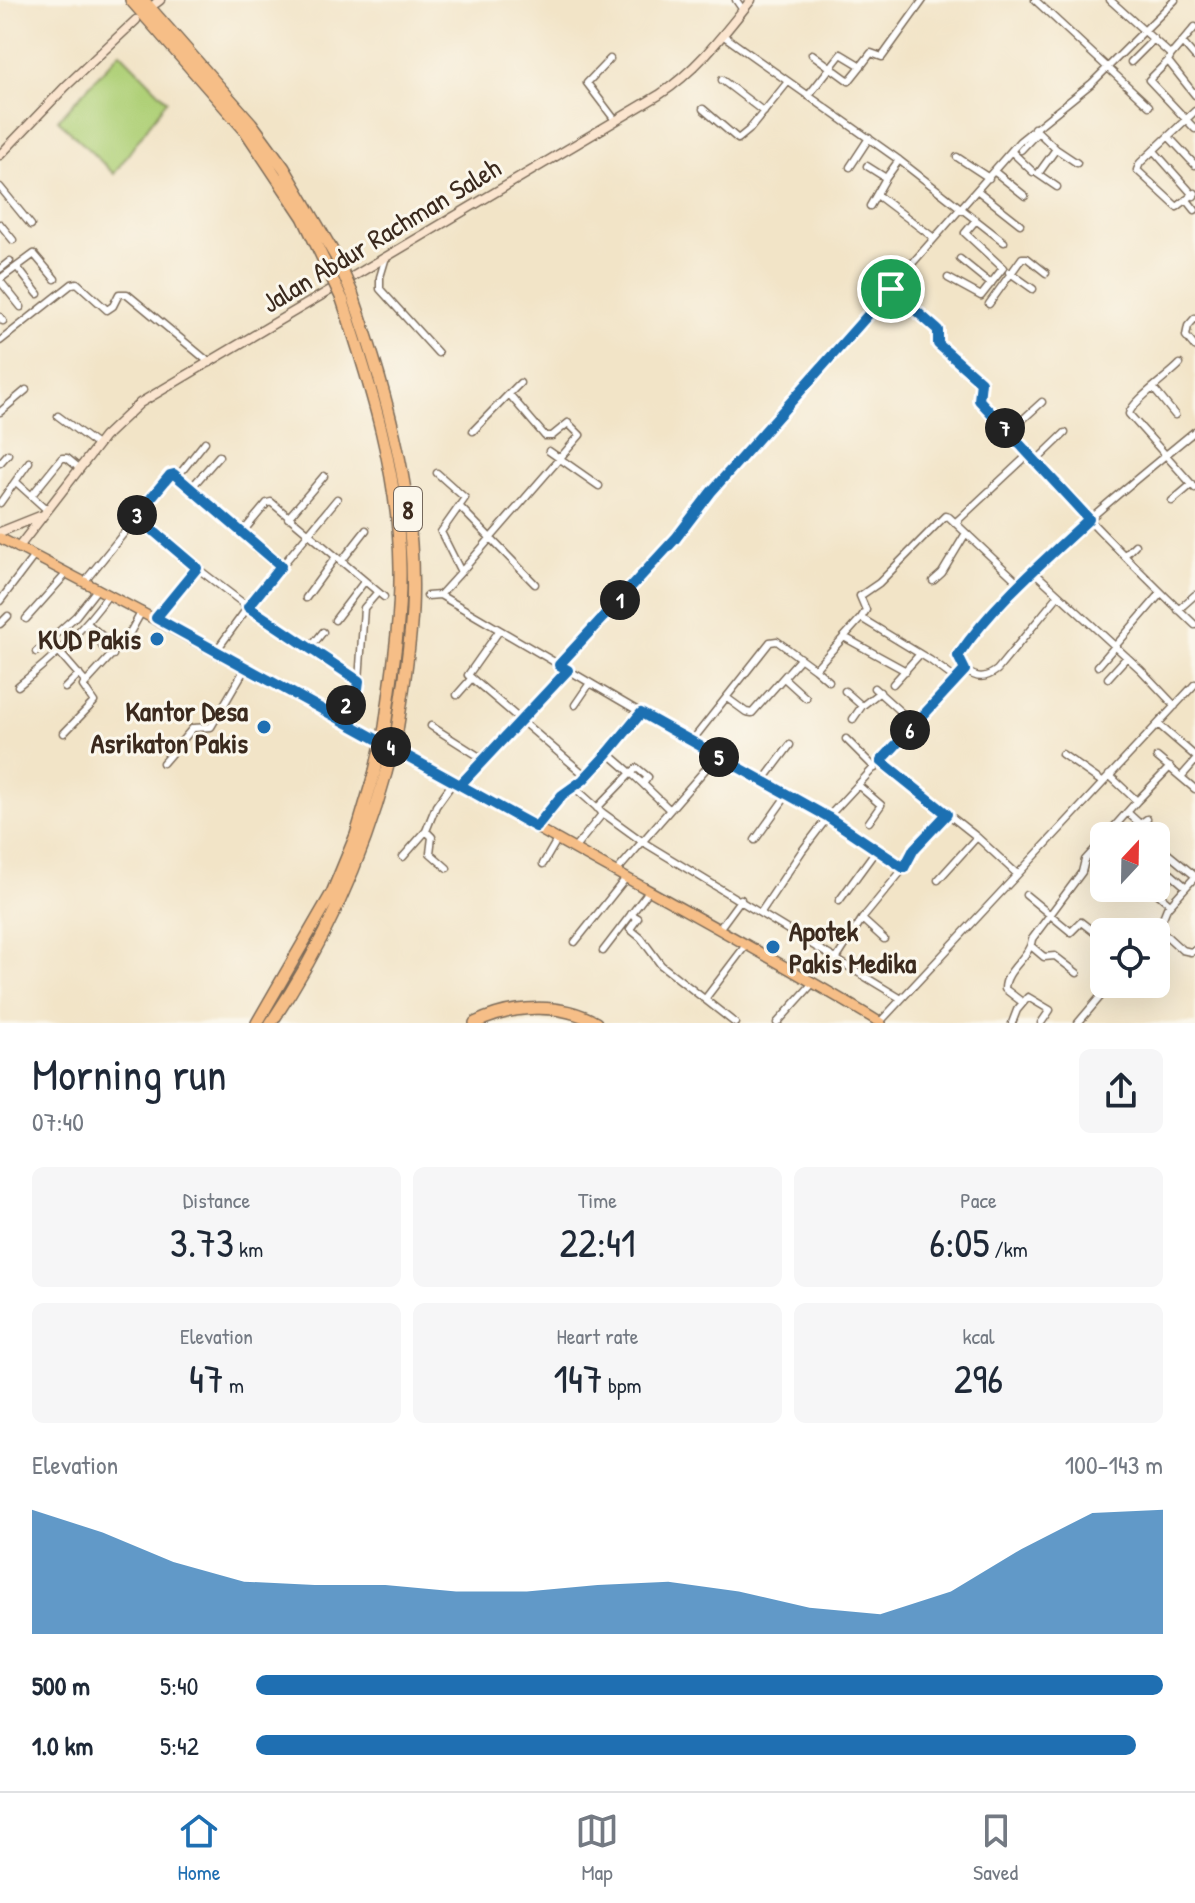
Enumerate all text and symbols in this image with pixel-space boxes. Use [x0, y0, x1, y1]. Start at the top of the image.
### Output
street label: Jalan Abdur Rachman Saleh [254, 148, 508, 322]
pin [857, 255, 925, 323]
icon: arrive [869, 267, 913, 311]
pin: 7 [985, 408, 1025, 448]
text: 7 [1000, 413, 1010, 443]
road number: 8 [394, 487, 422, 531]
pin: 3 [117, 495, 157, 535]
text: 3 [132, 500, 142, 530]
pin: 1 [600, 580, 640, 620]
text: 1 [616, 585, 624, 615]
place label: KUD Pakis [38, 620, 141, 658]
marker: KUD Pakis [148, 630, 166, 648]
pin: 2 [326, 685, 366, 725]
text: 2 [341, 690, 351, 720]
place label: Kantor Desa Asrikaton Pakis [91, 692, 248, 762]
pin: 6 [890, 710, 930, 750]
text: 6 [906, 715, 914, 745]
marker: Kantor Desa Asrikaton Pakis [255, 718, 273, 736]
pin: 4 [371, 727, 411, 767]
text: 4 [387, 732, 395, 762]
pin: 5 [699, 737, 739, 777]
text: 5 [714, 742, 724, 772]
north arrow [1090, 822, 1170, 902]
map controls [1090, 822, 1170, 998]
place label: Apotek Pakis Medika [789, 912, 916, 982]
button: locate [1090, 918, 1170, 998]
marker: Apotek Pakis Medika [764, 938, 782, 956]
text: Morning run [32, 1044, 227, 1104]
button: share [1079, 1049, 1163, 1133]
text: 07:40 [32, 1104, 84, 1139]
text: Distance [183, 1185, 250, 1215]
text: Time [578, 1185, 617, 1215]
text: Pace [960, 1185, 997, 1215]
text: 3.73 [170, 1215, 234, 1269]
text: 22:41 [559, 1215, 636, 1269]
text: 6:05 [929, 1215, 989, 1269]
text: km [234, 1234, 263, 1264]
text: /km [989, 1234, 1028, 1264]
text: Elevation [180, 1321, 253, 1351]
text: Heart rate [556, 1321, 639, 1351]
text: kcal [962, 1321, 995, 1351]
text: 47 [189, 1351, 224, 1405]
text: 147 [554, 1351, 603, 1405]
text: 296 [954, 1351, 1003, 1405]
text: m [224, 1370, 244, 1400]
text: bpm [603, 1370, 641, 1400]
text: Elevation [32, 1447, 118, 1482]
text: 100–143 m [1065, 1447, 1163, 1482]
text: 500 m [32, 1668, 90, 1703]
text: 5:40 [160, 1668, 198, 1703]
text: 1.0 km [32, 1728, 93, 1763]
text: 5:42 [160, 1728, 199, 1763]
tab: Home [177, 1809, 221, 1887]
tab: Map [575, 1809, 619, 1887]
tab: Saved [973, 1809, 1018, 1887]

